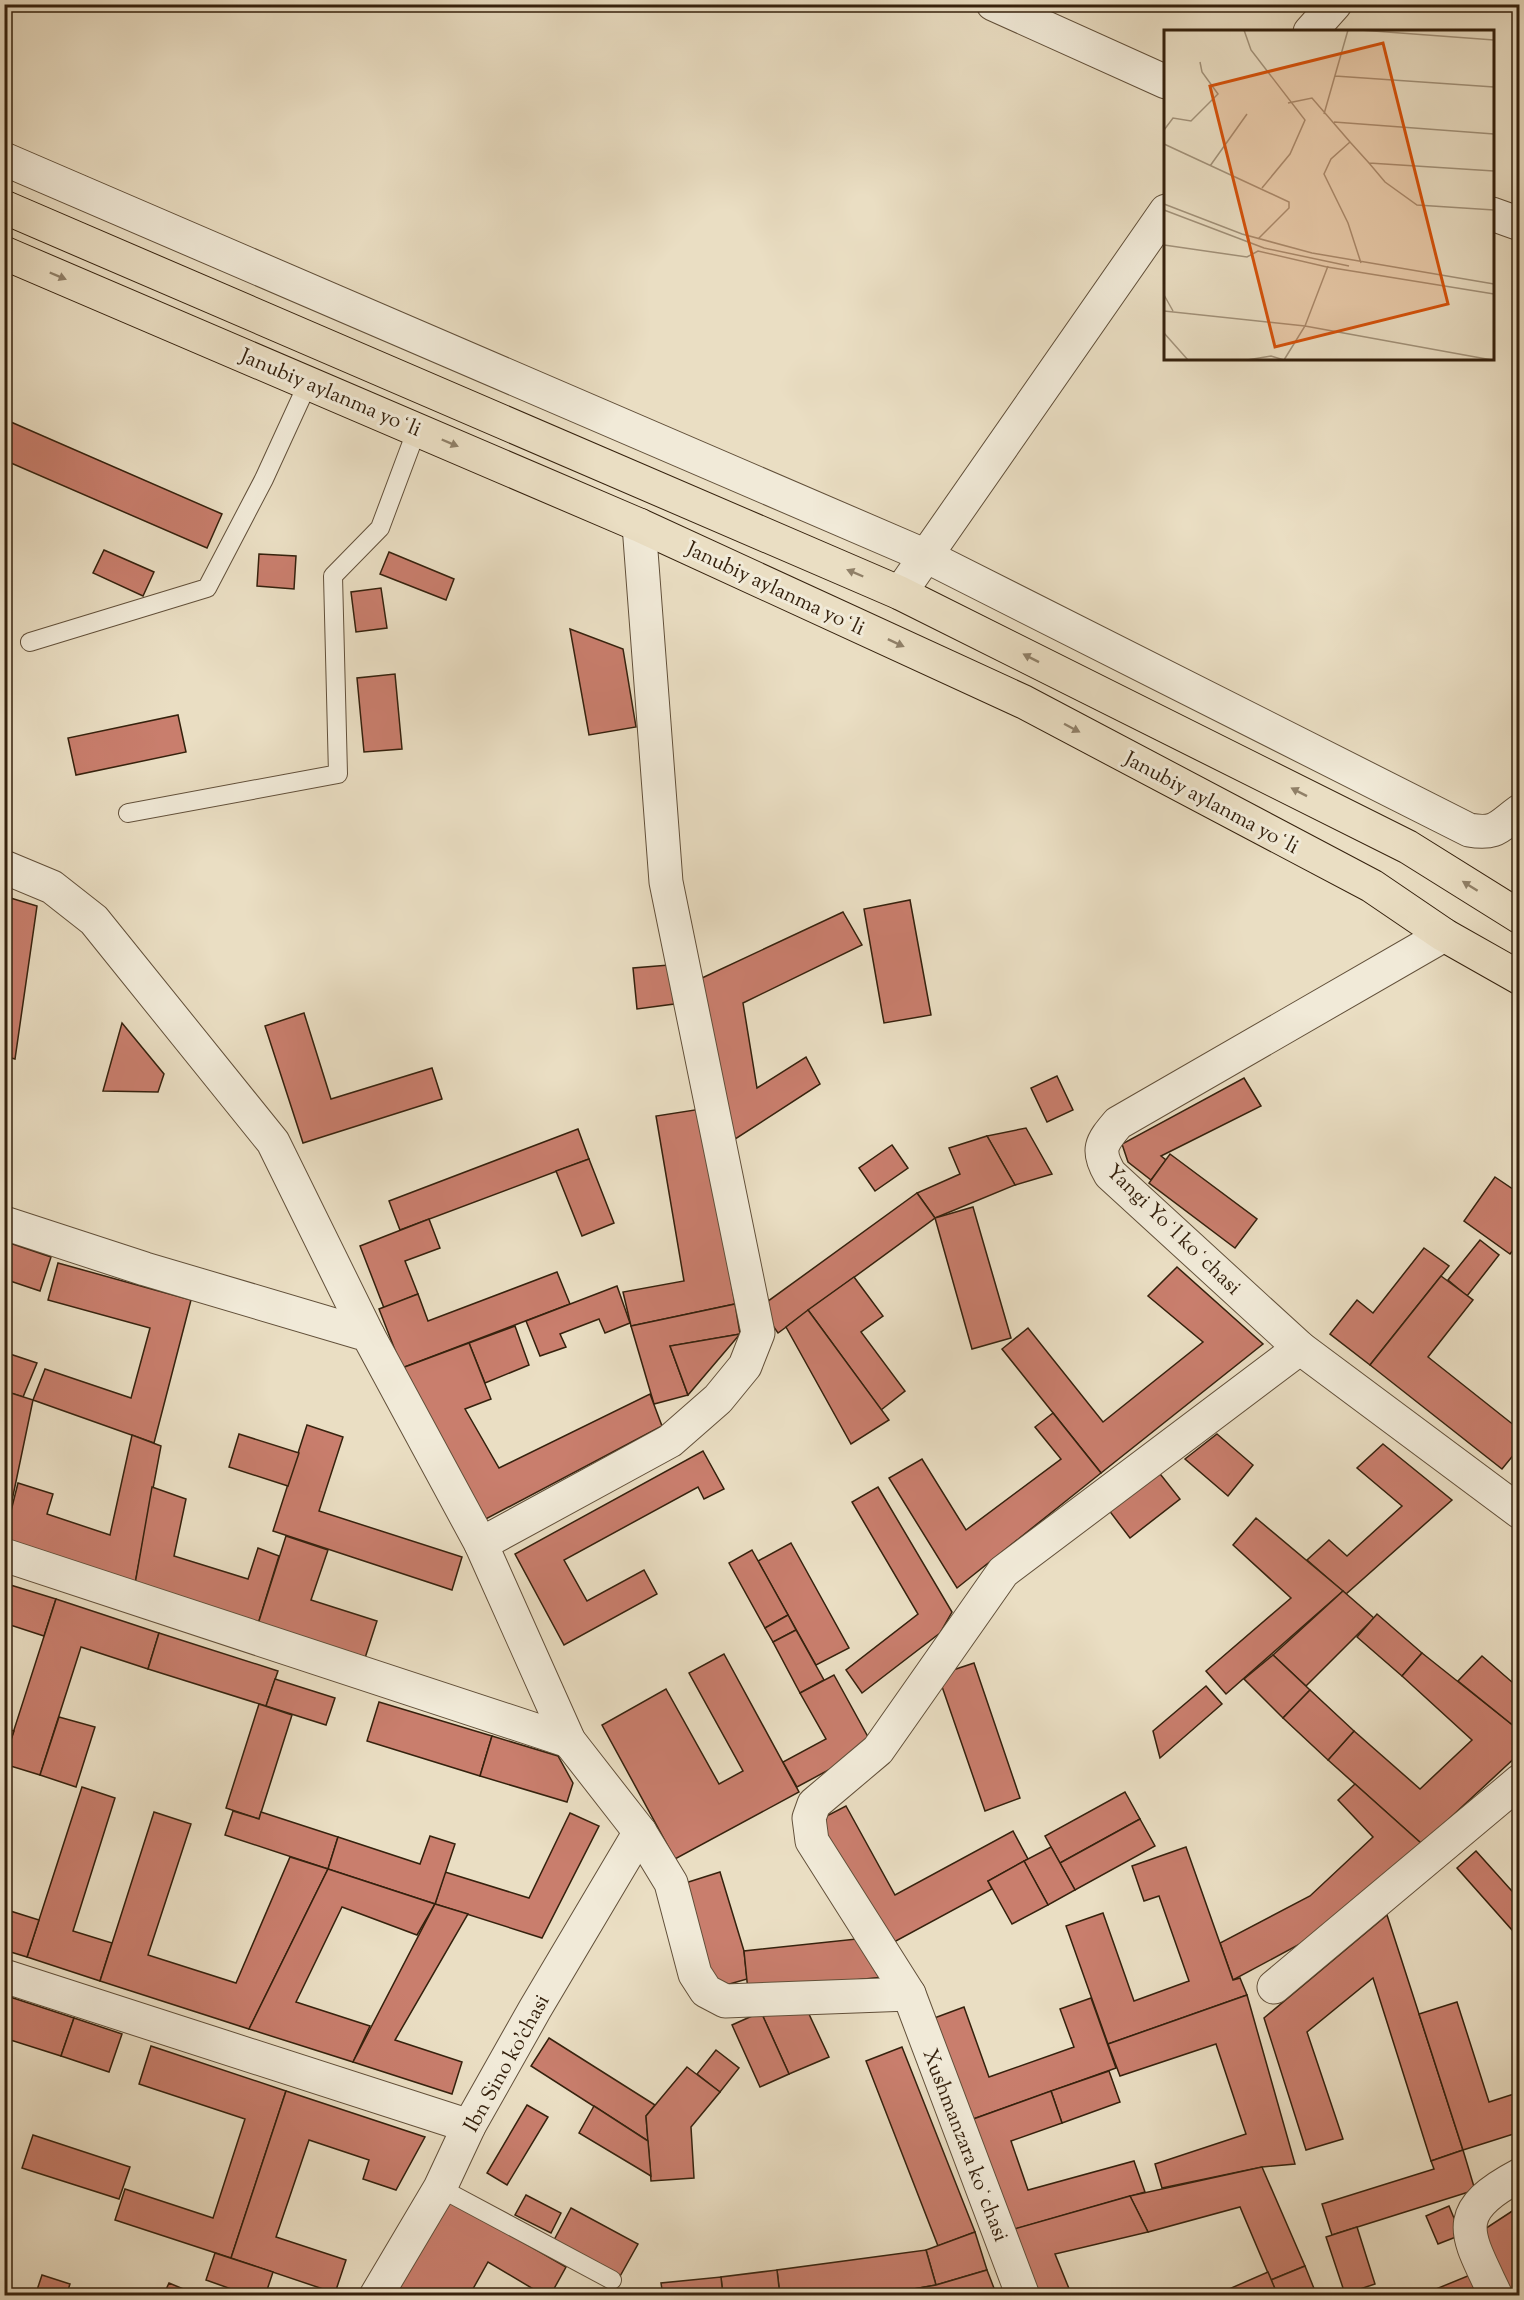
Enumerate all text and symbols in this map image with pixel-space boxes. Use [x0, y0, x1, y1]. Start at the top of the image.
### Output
inset map [1164, 30, 1494, 360]
one-way arrow [50, 271, 68, 281]
street label: Janubiy aylanma yoʻli [234, 342, 425, 446]
one-way arrow [441, 439, 459, 449]
street label: Janubiy aylanma yoʻli [680, 535, 869, 644]
one-way arrow [846, 568, 864, 578]
one-way arrow [888, 639, 905, 648]
one-way arrow [1022, 653, 1039, 663]
one-way arrow [1064, 723, 1081, 733]
street label: Janubiy aylanma yoʻli [1118, 745, 1304, 863]
one-way arrow [1290, 788, 1307, 797]
one-way arrow [1462, 880, 1478, 891]
street label: Yangi Yoʻl koʻchasi [1098, 1158, 1247, 1303]
street label: Ibn Sino ko'chasi [457, 1990, 558, 2138]
street label: Xushmanzara koʻchasi [914, 2045, 1015, 2246]

